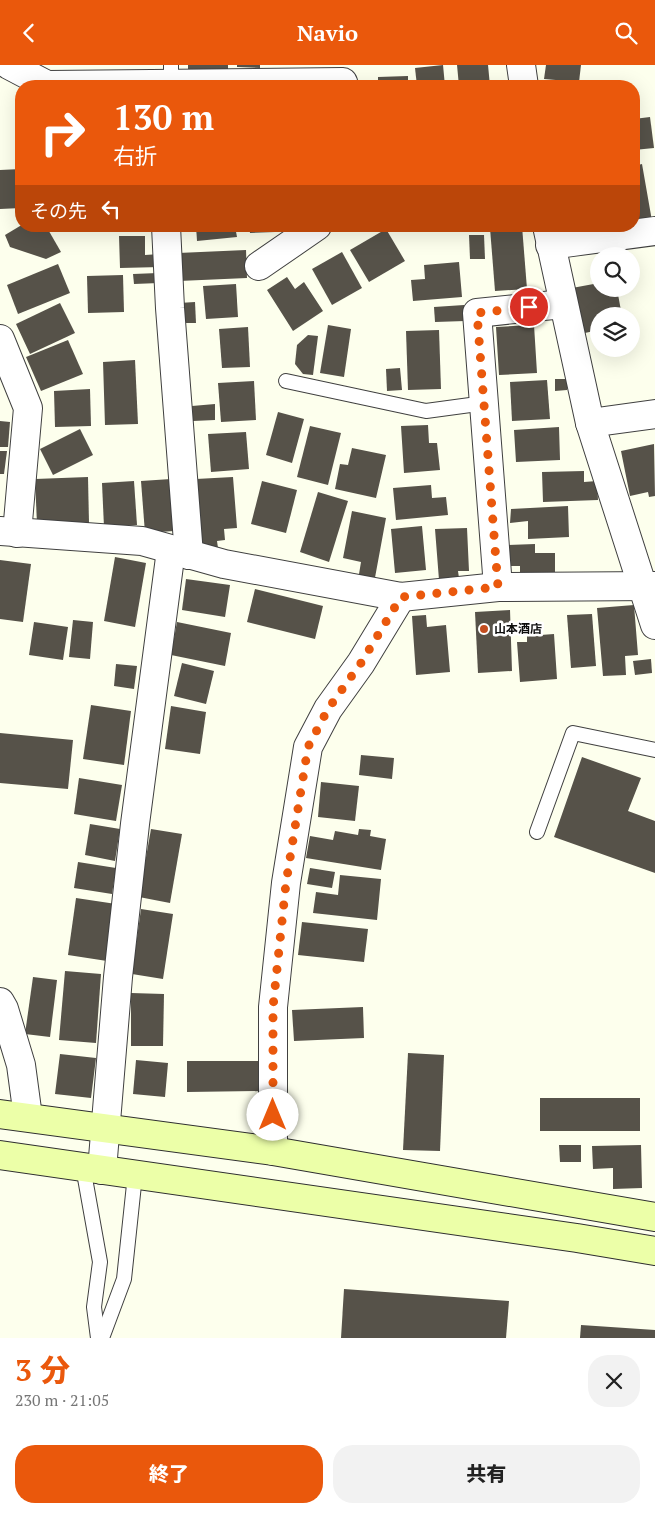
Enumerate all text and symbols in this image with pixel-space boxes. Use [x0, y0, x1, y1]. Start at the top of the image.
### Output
text: Navio [297, 18, 358, 47]
icon: back [15, 19, 43, 47]
icon: search [612, 19, 640, 47]
text: 130 m [113, 94, 214, 140]
icon: right [30, 100, 95, 165]
text: 右折 [113, 141, 157, 170]
icon: left [97, 195, 125, 223]
text: その先 [30, 198, 87, 223]
map controls [590, 247, 640, 357]
button: search [590, 247, 640, 297]
pin [508, 286, 550, 328]
icon: arrive [515, 293, 543, 321]
button: layers [590, 307, 640, 357]
place label: 山本酒店 [494, 621, 542, 636]
marker: 山本酒店 [478, 623, 490, 635]
position arrow [246, 1088, 298, 1140]
text: 3 分 [15, 1350, 70, 1390]
button: close [588, 1355, 640, 1407]
text: 230 m · 21:05 [15, 1389, 109, 1411]
button: 終了 [15, 1445, 323, 1503]
button: 共有 [333, 1445, 640, 1503]

